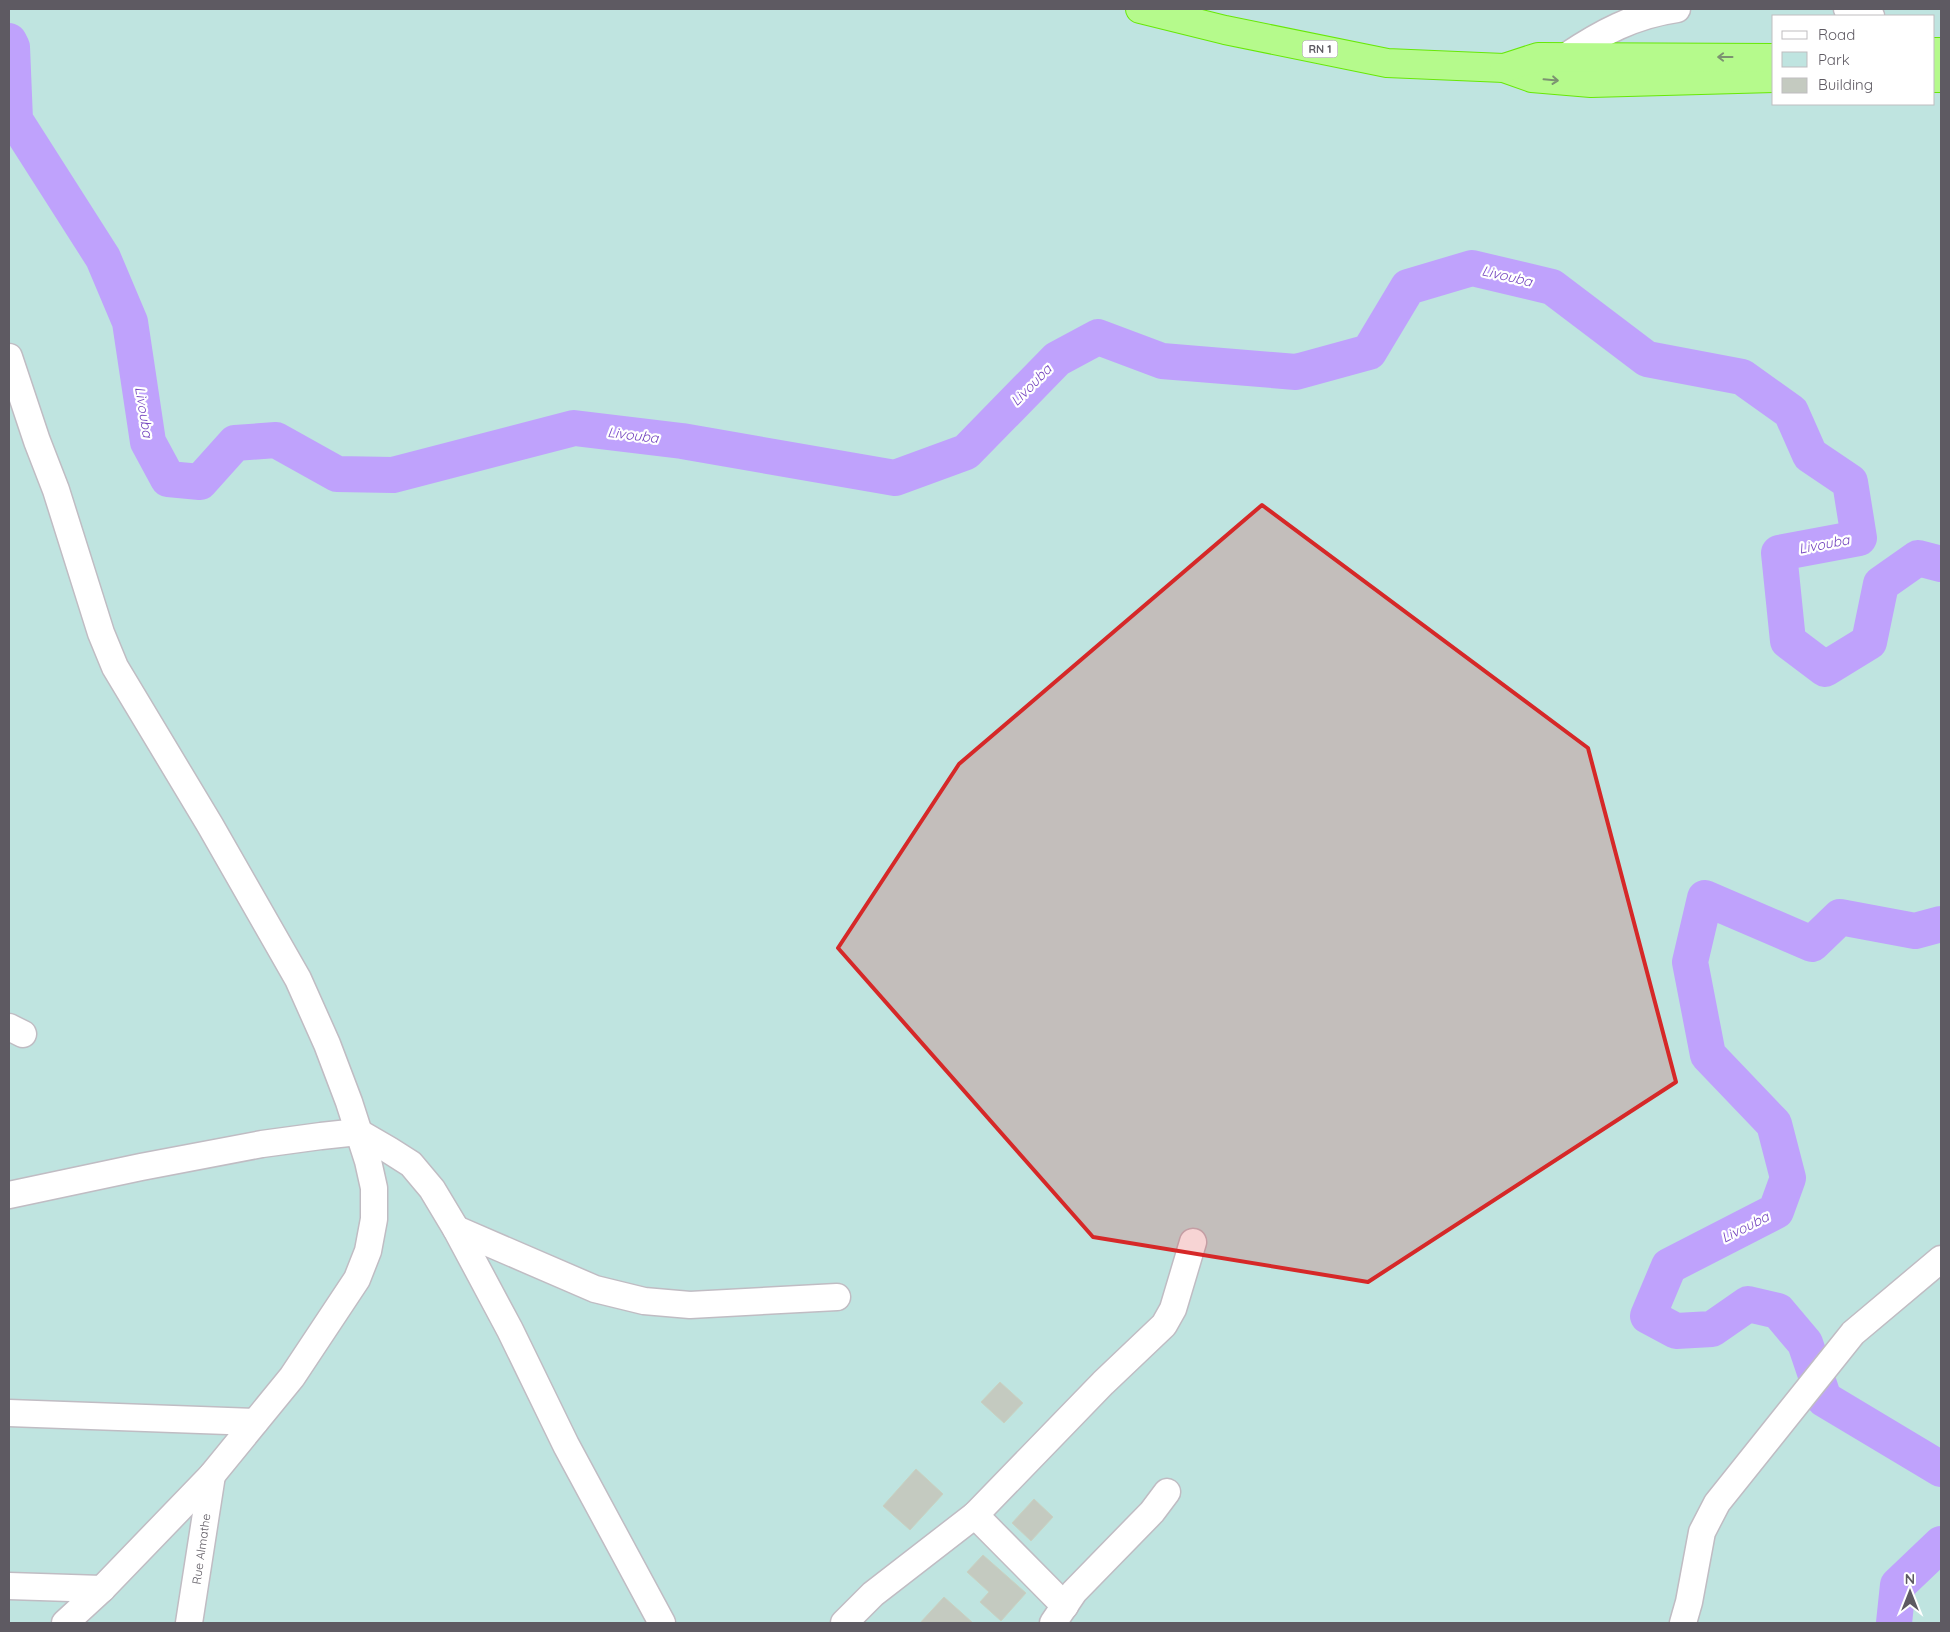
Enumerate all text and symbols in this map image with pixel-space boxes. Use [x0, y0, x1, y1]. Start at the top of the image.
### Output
legend [1772, 15, 1935, 105]
text: Road [1818, 25, 1855, 44]
road number: RN 1 [1302, 41, 1338, 58]
text: Park [1818, 50, 1850, 69]
one-way arrow [1717, 52, 1734, 62]
one-way arrow [1542, 75, 1558, 84]
text: Building [1818, 75, 1873, 94]
water label: Livouba [1480, 261, 1535, 291]
water label: Livouba [1007, 359, 1056, 410]
water label: Livouba [131, 385, 157, 440]
water label: Livouba [607, 423, 661, 447]
water label: Livouba [1797, 530, 1852, 558]
water label: Livouba [1718, 1207, 1773, 1247]
street label: Rue Almathe [189, 1512, 213, 1585]
north arrow [1885, 1567, 1935, 1617]
text: N [1905, 1570, 1915, 1588]

